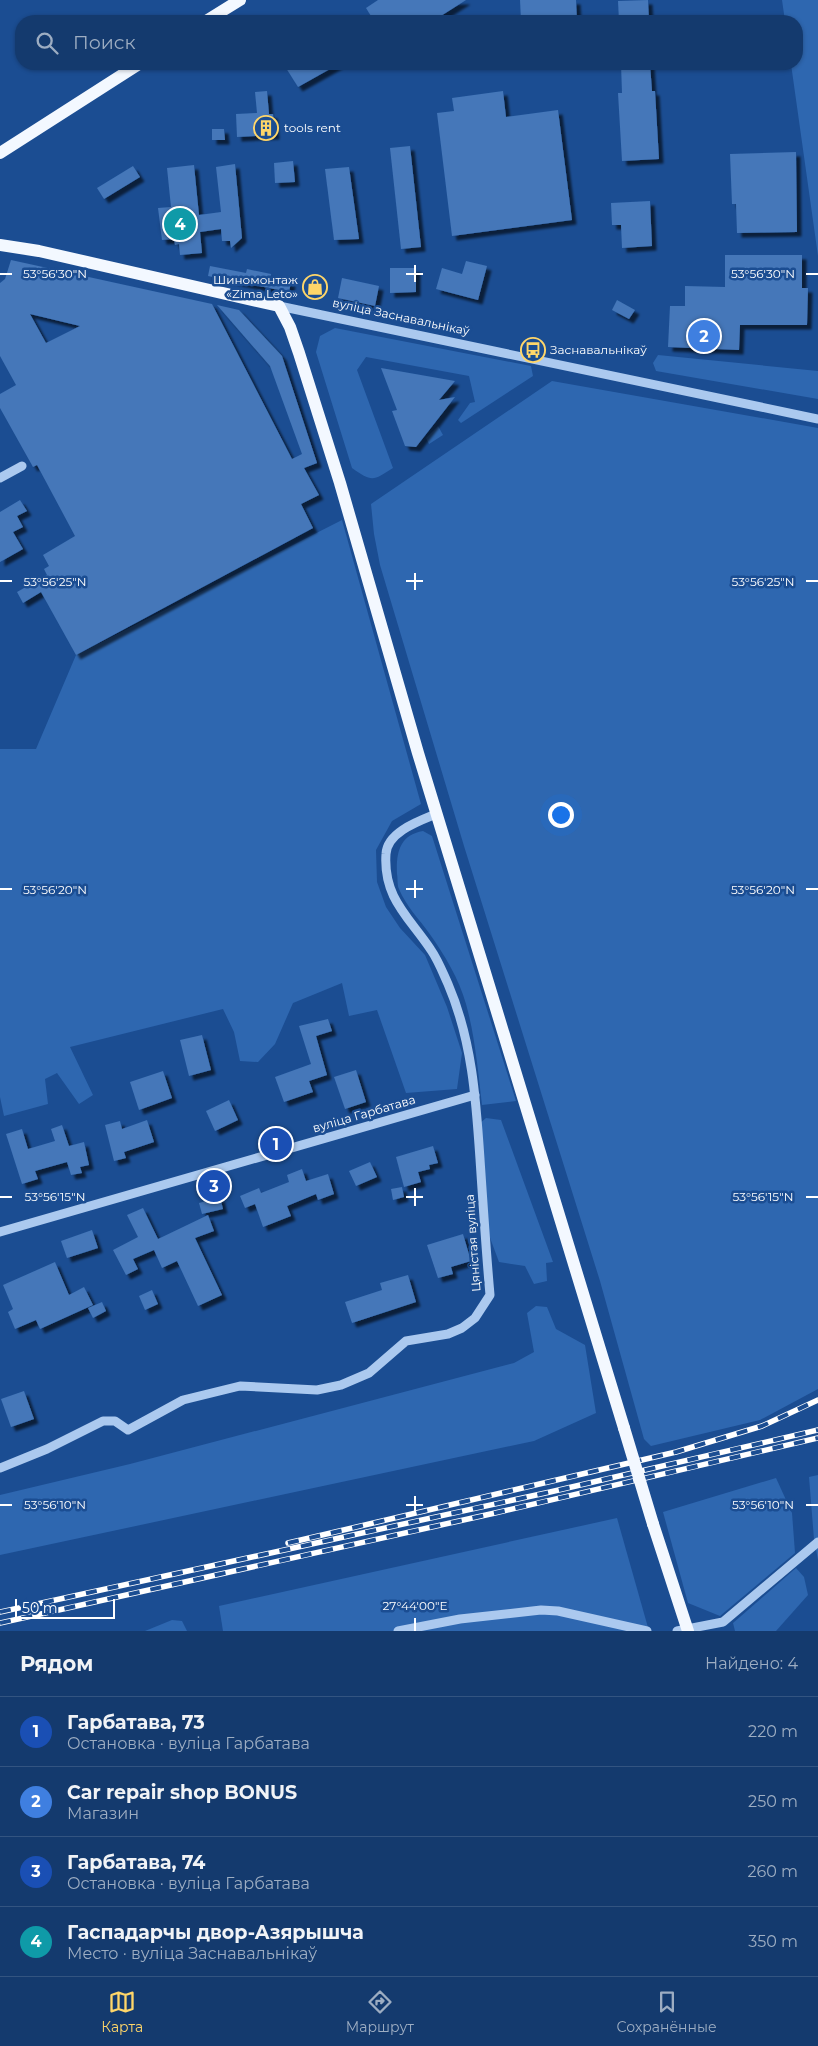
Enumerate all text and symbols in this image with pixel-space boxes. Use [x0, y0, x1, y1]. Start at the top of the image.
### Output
search box [15, 15, 803, 70]
icon: search [33, 29, 61, 57]
text: Поиск [73, 31, 136, 54]
building icon: tools rent [253, 115, 279, 141]
place label: tools rent [284, 120, 341, 135]
pin: 4 [164, 205, 196, 243]
text: 53°56'30"N [23, 266, 87, 281]
text: 53°56'30"N [731, 266, 795, 281]
place label: Шиномонтаж «Zima Leto» [213, 272, 298, 301]
shop icon: Шиномонтаж «Zima Leto» [302, 274, 328, 300]
street label: вуліца Заснавальнікаў [331, 295, 471, 338]
pin: 2 [688, 317, 720, 355]
bus stop icon: Заснавальнікаў [520, 337, 546, 363]
place label: Заснавальнікаў [550, 342, 647, 357]
text: 53°56'25"N [23, 574, 87, 589]
text: 53°56'25"N [731, 574, 795, 589]
your location [548, 802, 574, 828]
text: 53°56'20"N [23, 882, 87, 897]
text: 53°56'20"N [731, 882, 795, 897]
street label: вуліца Гарбатава [311, 1092, 417, 1135]
pin: 1 [260, 1125, 292, 1163]
pin: 3 [198, 1167, 230, 1205]
text: 53°56'15"N [25, 1189, 85, 1204]
text: 53°56'15"N [733, 1189, 793, 1204]
street label: Цяністая вуліца [462, 1194, 483, 1292]
text: 53°56'10"N [24, 1497, 86, 1512]
text: 53°56'10"N [732, 1497, 794, 1512]
scale bar [15, 1596, 115, 1619]
text: 27°44'00"E [383, 1598, 447, 1613]
text: 50 m [22, 1599, 58, 1617]
text: Рядом [20, 1651, 93, 1676]
text: Найдено: 4 [705, 1654, 798, 1673]
text: Гарбатава, 73 [67, 1711, 205, 1734]
text: 1 [33, 1722, 39, 1741]
text: 220 m [748, 1722, 798, 1741]
text: Остановка · вуліца Гарбатава [67, 1734, 310, 1753]
text: Car repair shop BONUS [67, 1781, 297, 1804]
text: 2 [31, 1792, 41, 1811]
text: 250 m [748, 1792, 798, 1811]
text: Магазин [67, 1804, 139, 1823]
text: Гарбатава, 74 [67, 1851, 205, 1874]
text: 3 [31, 1862, 41, 1881]
text: 260 m [747, 1862, 798, 1881]
text: Остановка · вуліца Гарбатава [67, 1874, 310, 1893]
text: Гаспадарчы двор-Азярышча [67, 1921, 364, 1944]
text: 4 [30, 1932, 42, 1951]
text: 350 m [748, 1932, 798, 1951]
text: Место · вуліца Заснавальнікаў [67, 1944, 317, 1963]
tab: Карта [101, 1988, 143, 2036]
tab: Маршрут [346, 1988, 414, 2036]
tab: Сохранённые [617, 1988, 717, 2036]

